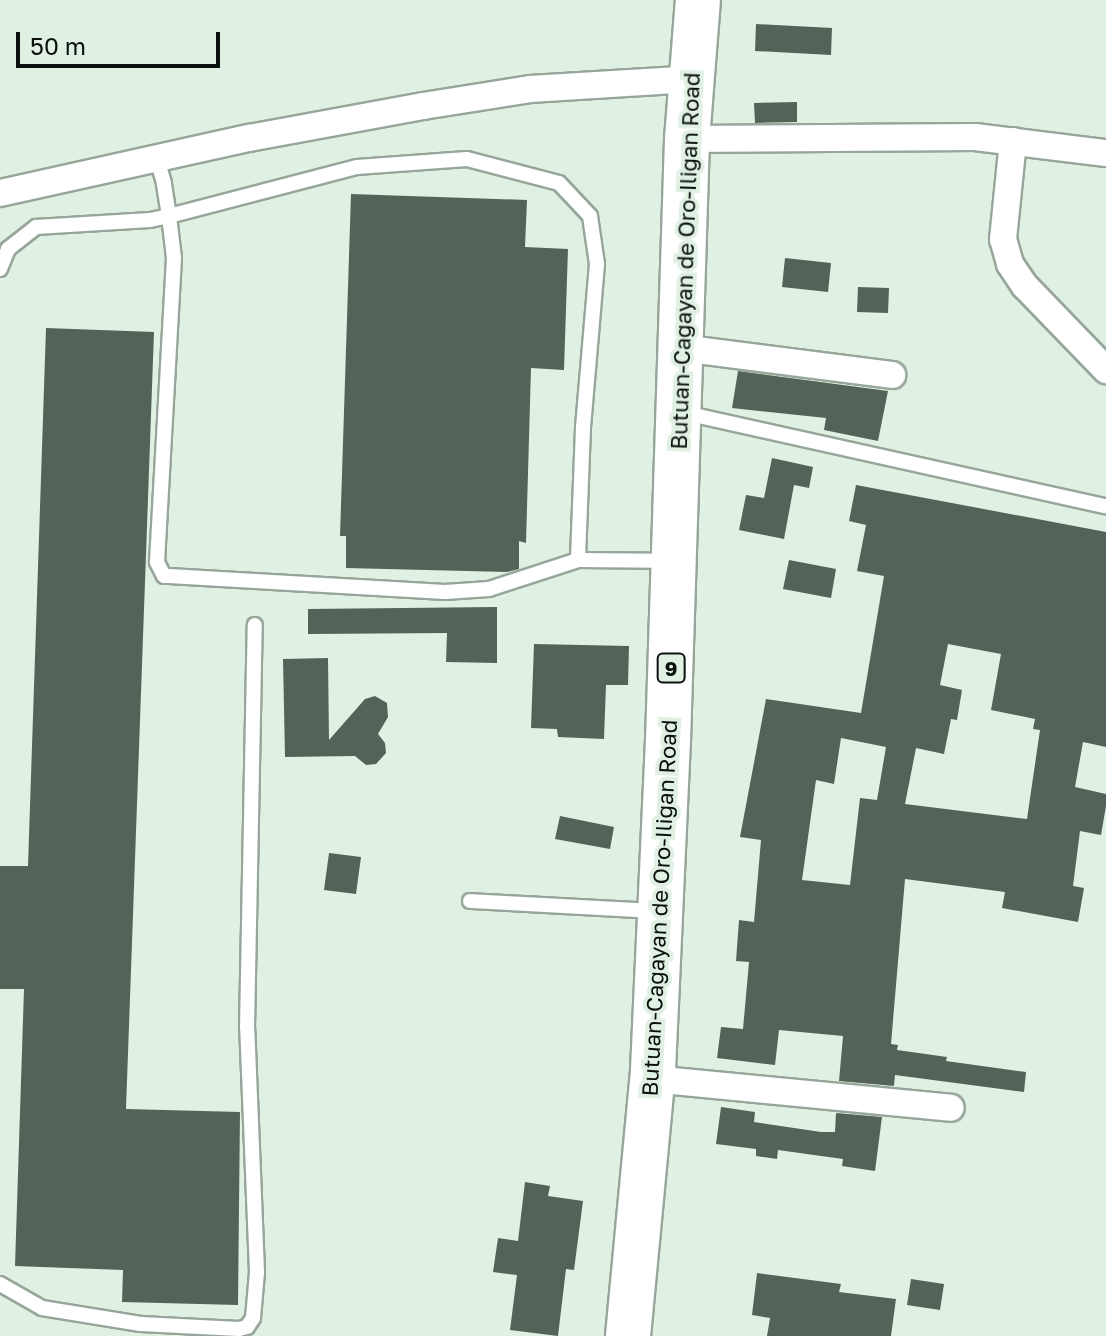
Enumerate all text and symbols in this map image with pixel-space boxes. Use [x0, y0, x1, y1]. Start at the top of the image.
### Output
scale bar [20, 16, 224, 66]
text: 50 m [30, 31, 86, 60]
street label: Butuan-Cagayan de Oro-Iligan Road [665, 72, 705, 450]
road number: 9 [655, 652, 687, 684]
street label: Butuan-Cagayan de Oro-Iligan Road [636, 719, 682, 1097]

